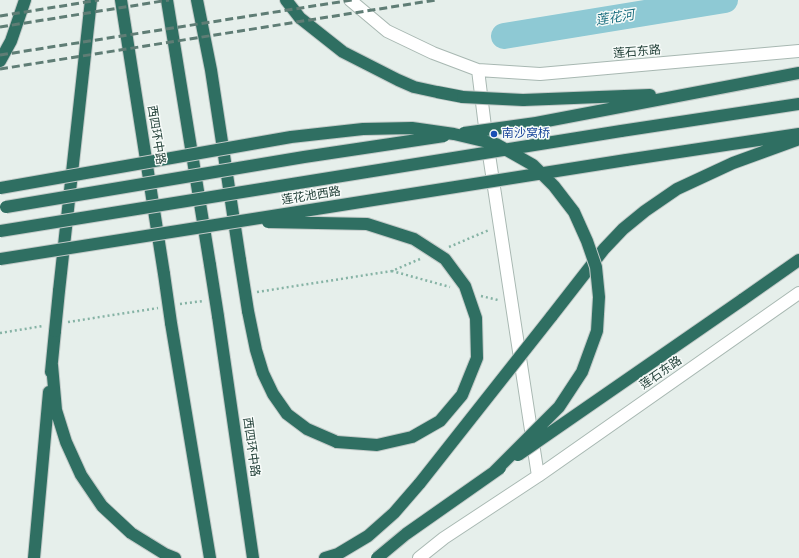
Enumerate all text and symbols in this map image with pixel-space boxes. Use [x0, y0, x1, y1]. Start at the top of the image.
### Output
water label: 莲花河 [595, 7, 635, 29]
street label: 莲石东路 [612, 43, 662, 61]
street label: 西四环中路 [144, 104, 168, 166]
place label: 南沙窝桥 [502, 127, 550, 141]
marker: 南沙窝桥 [489, 129, 499, 139]
street label: 莲花池西路 [280, 184, 342, 208]
street label: 莲石东路 [637, 353, 685, 393]
street label: 西四环中路 [240, 416, 262, 478]

